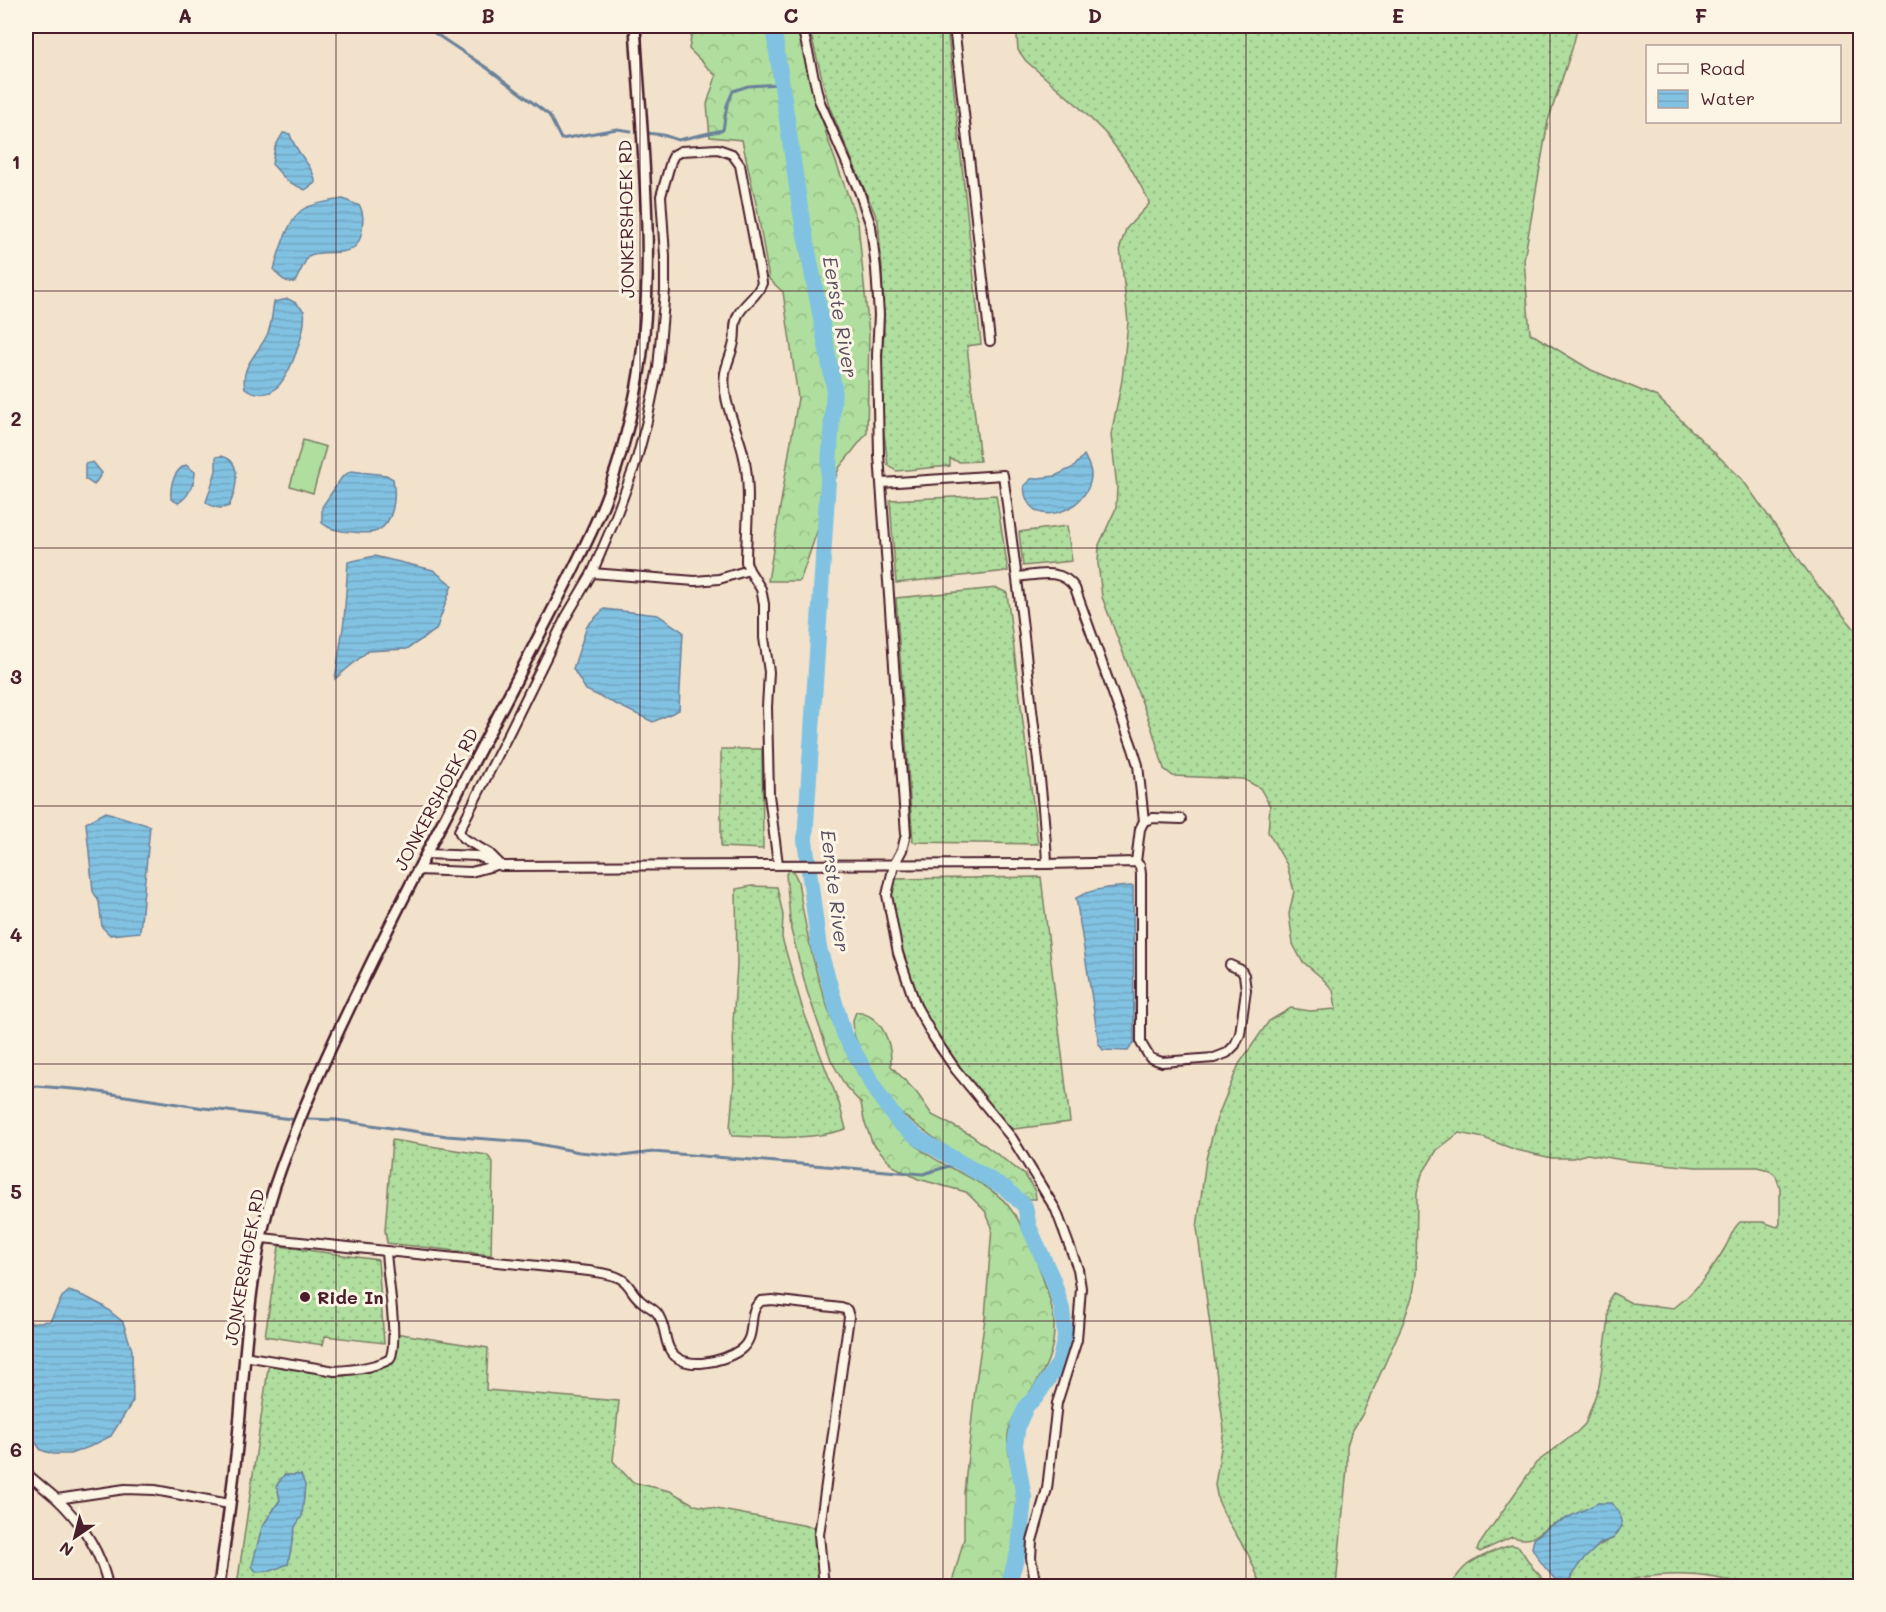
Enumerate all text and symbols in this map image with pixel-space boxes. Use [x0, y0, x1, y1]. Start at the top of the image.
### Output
text: A [178, 2, 192, 28]
text: B [481, 2, 495, 28]
text: C [784, 2, 799, 28]
text: D [1088, 2, 1102, 28]
text: E [1392, 2, 1404, 28]
text: F [1695, 2, 1708, 28]
legend [1646, 45, 1841, 123]
text: Road [1700, 56, 1745, 80]
text: Water [1700, 86, 1755, 110]
street label: JONKERSHOEK RD [613, 140, 639, 298]
text: 1 [12, 148, 20, 174]
water label: Eerste River [818, 254, 864, 380]
text: 2 [10, 405, 22, 431]
text: 3 [10, 663, 22, 689]
street label: JONKERSHOEK RD [388, 723, 484, 875]
water label: Eerste River [816, 828, 856, 954]
text: 4 [10, 921, 23, 947]
text: 5 [10, 1178, 22, 1204]
street label: JONKERSHOEK RD [218, 1187, 270, 1347]
place label: Ride In [317, 1285, 384, 1309]
marker: Ride In [298, 1290, 312, 1304]
text: 6 [10, 1436, 22, 1462]
north arrow [45, 1507, 105, 1567]
text: N [55, 1538, 77, 1562]

